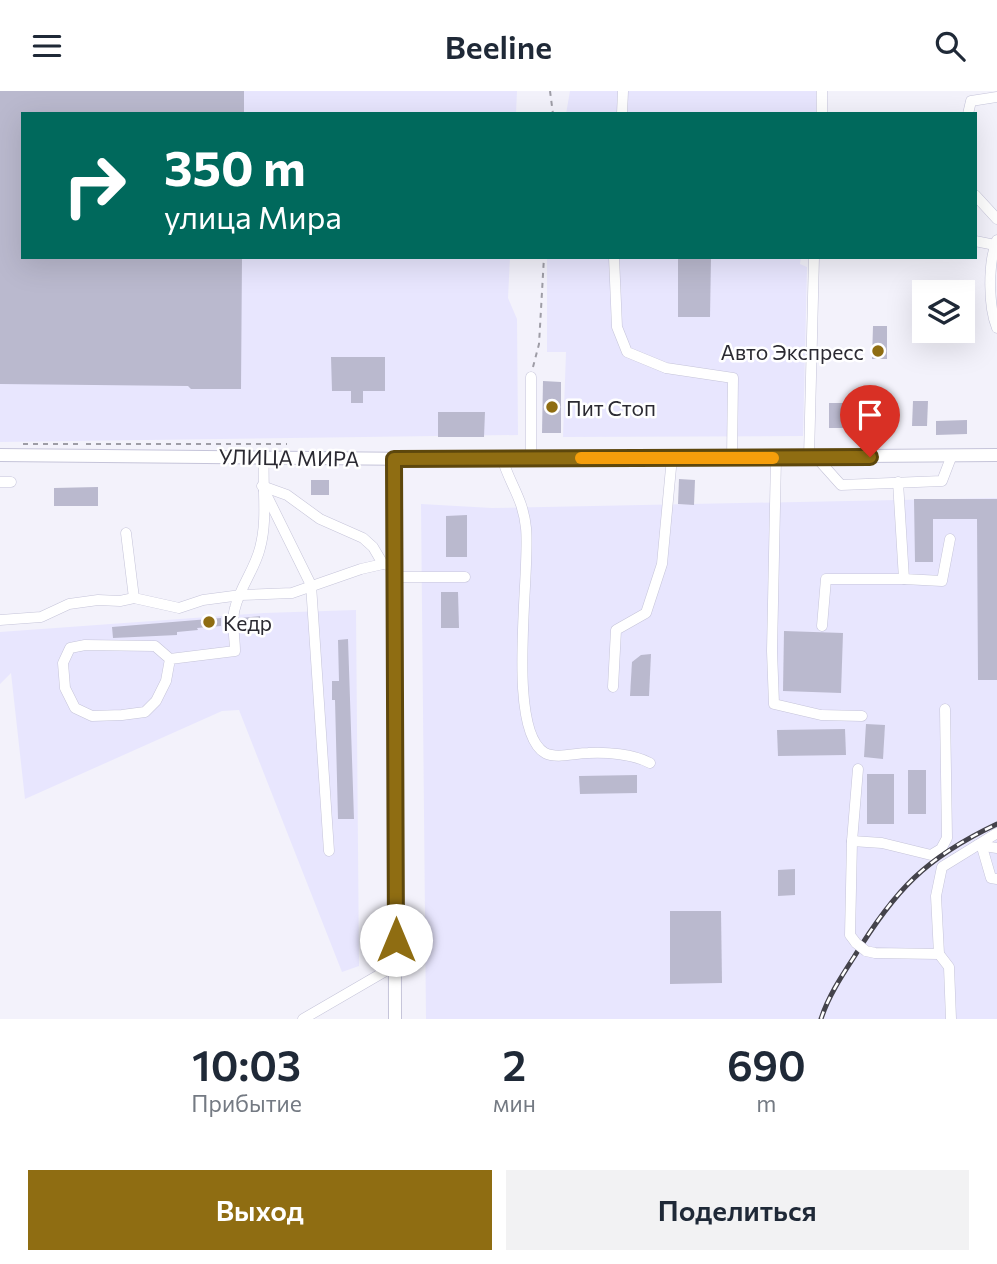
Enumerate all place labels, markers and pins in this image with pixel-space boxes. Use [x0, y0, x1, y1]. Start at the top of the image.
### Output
place label: Авто Экспресс [720, 339, 864, 364]
marker: Авто Экспресс [870, 343, 886, 359]
pin [840, 385, 900, 457]
place label: Пит Стоп [566, 395, 656, 420]
marker: Пит Стоп [544, 399, 560, 415]
place label: Кедр [223, 610, 272, 635]
marker: Кедр [201, 614, 217, 630]

